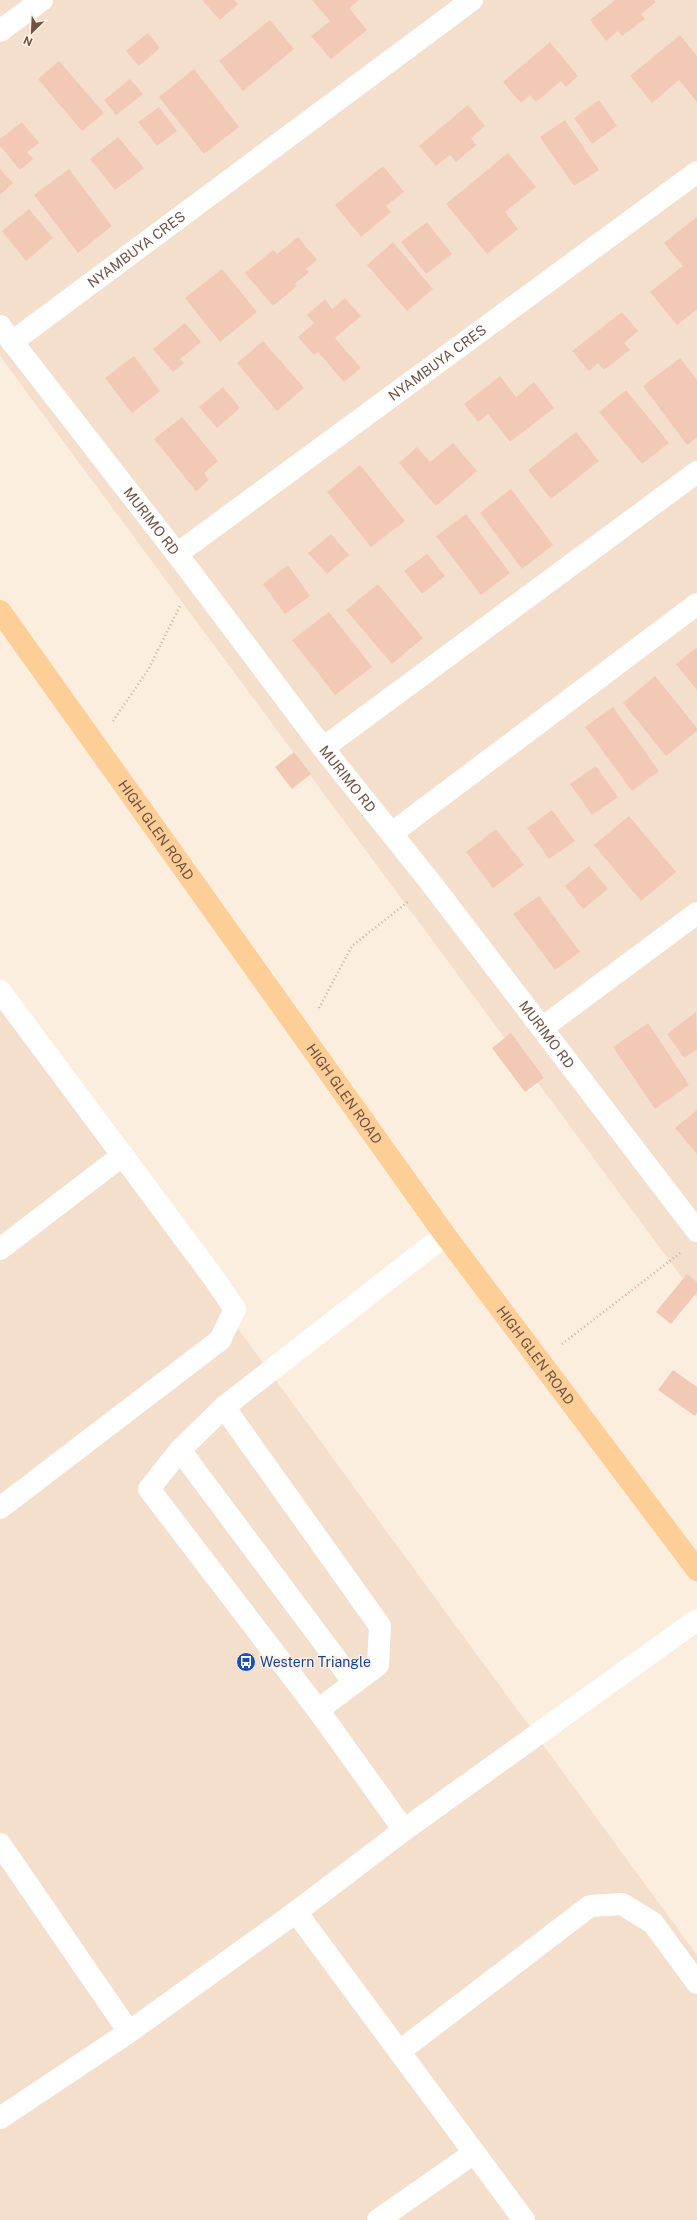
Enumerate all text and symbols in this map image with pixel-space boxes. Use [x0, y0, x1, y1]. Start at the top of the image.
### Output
north arrow [12, 12, 52, 52]
text: N [22, 34, 34, 48]
street label: NYAMBUYA CRES [84, 208, 188, 291]
street label: NYAMBUYA CRES [385, 322, 489, 404]
street label: MURIMO RD [120, 484, 183, 558]
street label: MURIMO RD [316, 742, 379, 815]
street label: HIGH GLEN ROAD [115, 777, 197, 883]
street label: MURIMO RD [516, 997, 578, 1071]
street label: HIGH GLEN ROAD [303, 1041, 385, 1147]
street label: HIGH GLEN ROAD [493, 1303, 578, 1408]
bus stop icon: Western Triangle [235, 1651, 257, 1673]
place label: Western Triangle [260, 1654, 371, 1670]

